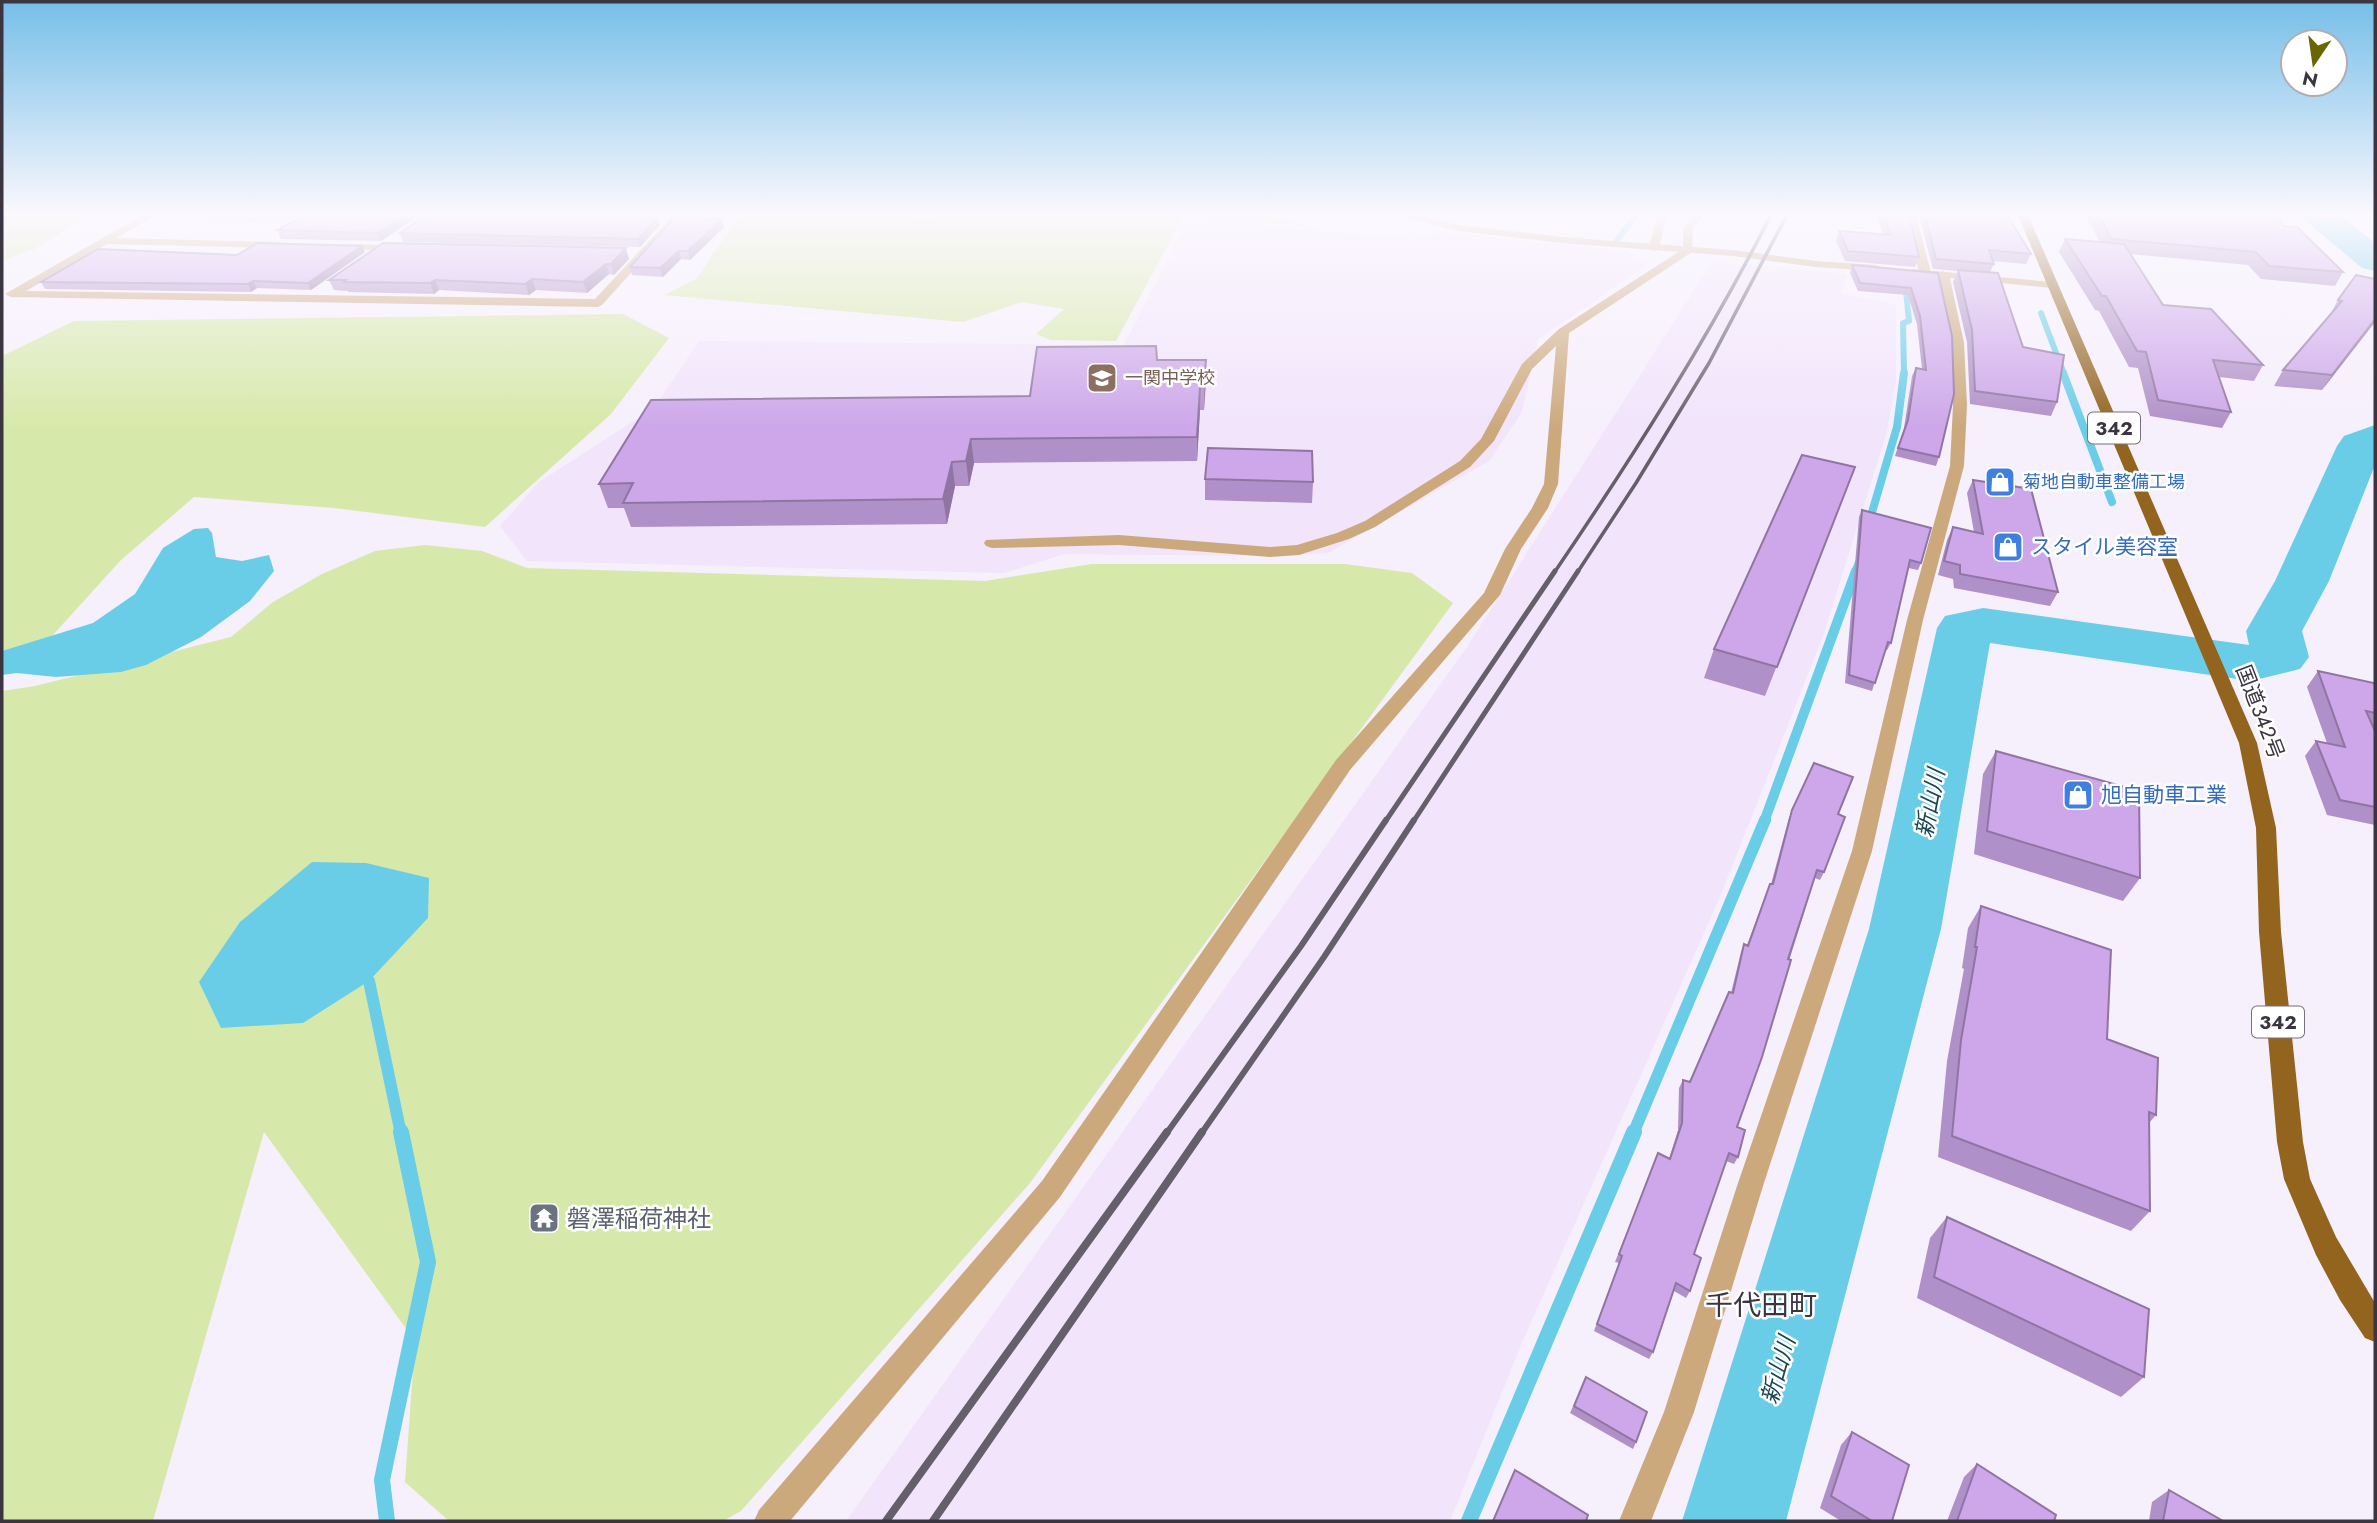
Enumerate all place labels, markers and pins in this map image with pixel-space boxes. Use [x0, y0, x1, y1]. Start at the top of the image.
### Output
school or university icon: 一関中学校 [1085, 361, 1119, 395]
place label: 一関中学校 [1125, 365, 1215, 391]
shop icon: 菊地自動車整備工場 [1983, 465, 2017, 499]
place label: 菊地自動車整備工場 [2023, 469, 2185, 495]
shop icon: スタイル美容室 [1991, 530, 2025, 564]
place label: スタイル美容室 [2031, 532, 2178, 562]
shop icon: 旭自動車工業 [2061, 778, 2095, 812]
place label: 旭自動車工業 [2101, 780, 2227, 810]
temple icon: 磐澤稲荷神社 [527, 1201, 561, 1235]
place label: 磐澤稲荷神社 [567, 1201, 711, 1236]

